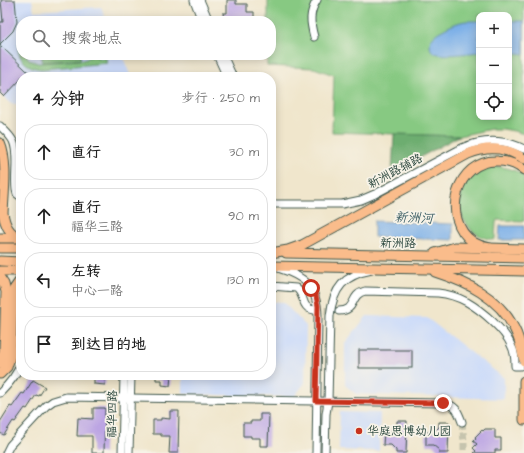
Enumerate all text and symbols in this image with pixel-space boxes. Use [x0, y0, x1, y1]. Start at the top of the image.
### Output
map controls [476, 12, 512, 120]
button: + [476, 12, 512, 48]
search box [16, 16, 276, 60]
icon: search [30, 27, 52, 49]
text: 搜索地点 [62, 28, 122, 49]
button: − [476, 48, 512, 84]
button: locate [476, 84, 512, 120]
text: 4 分钟 [32, 87, 84, 111]
text: 步行 · 250 m [182, 89, 260, 107]
icon: ahead [33, 141, 55, 163]
text: 直行 [71, 142, 101, 163]
text: 30 m [229, 143, 259, 161]
street label: 新洲路辅路 [365, 150, 426, 193]
text: 直行 [71, 197, 101, 218]
icon: ahead [33, 205, 55, 227]
text: 90 m [228, 207, 259, 225]
water label: 新洲河 [394, 208, 436, 228]
text: 福华三路 [71, 218, 123, 236]
street label: 新洲路 [380, 235, 416, 252]
text: 左转 [71, 261, 101, 282]
icon: left [33, 269, 55, 291]
text: 130 m [227, 271, 259, 289]
route start [302, 279, 320, 297]
text: 中心一路 [71, 282, 123, 300]
icon: arrive [33, 333, 55, 355]
text: 到达目的地 [71, 334, 146, 355]
street label: 福华四路 [104, 390, 121, 438]
route end [434, 394, 452, 412]
place label: 华庭思博幼儿园 [367, 423, 451, 440]
marker: 华庭思博幼儿园 [354, 426, 364, 436]

